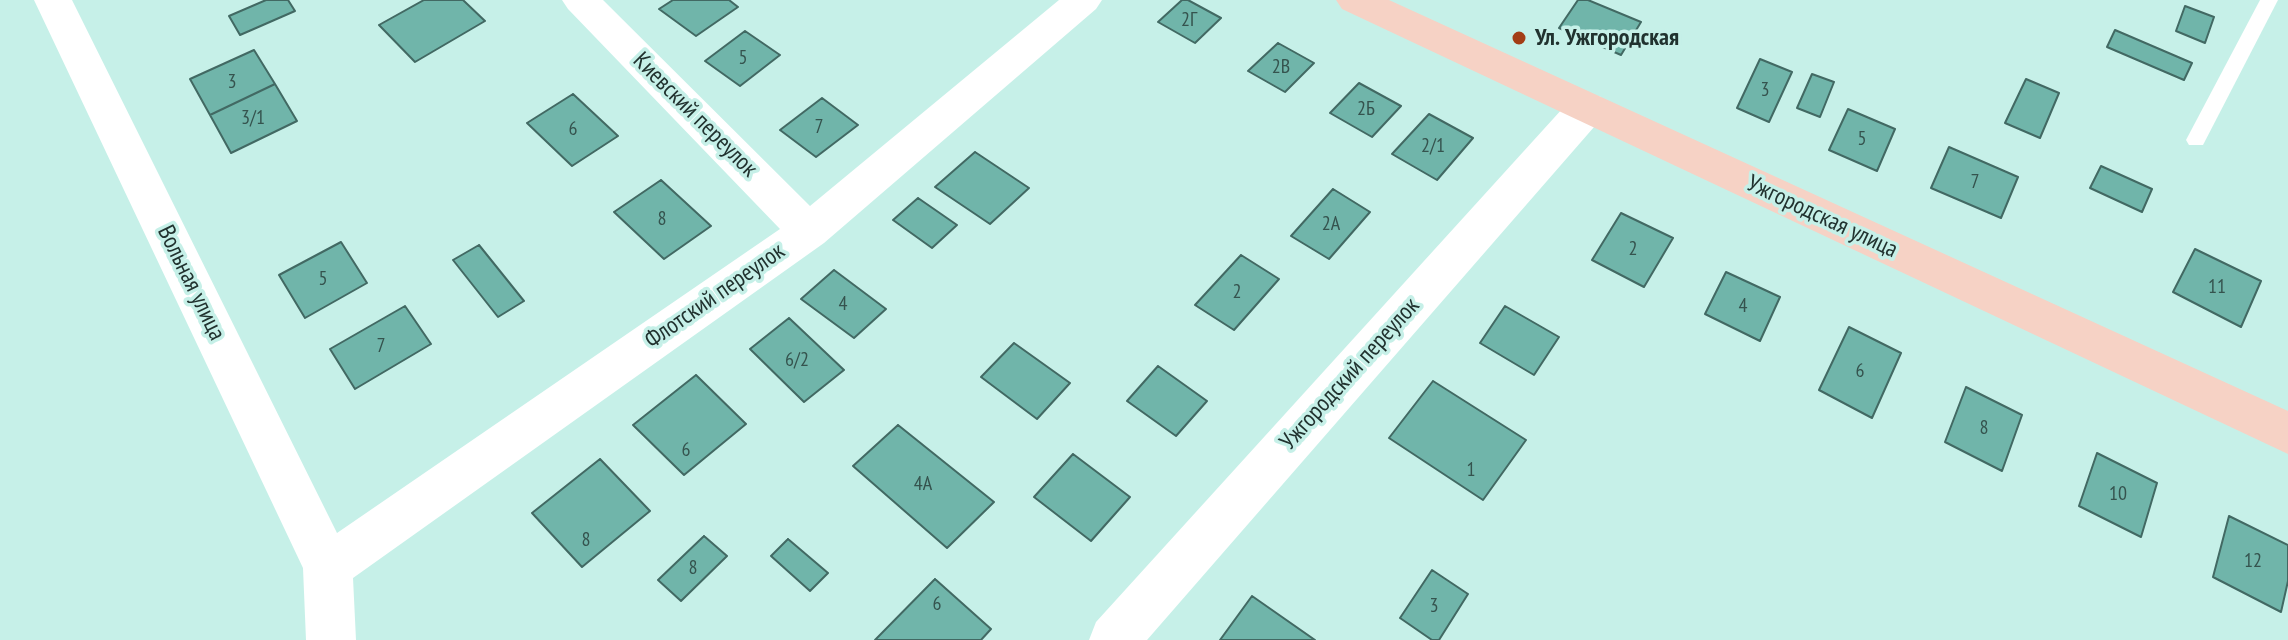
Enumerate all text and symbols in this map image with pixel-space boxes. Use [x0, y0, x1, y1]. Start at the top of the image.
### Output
house number: 2Г [1181, 8, 1197, 32]
place label: Ул. Ужгородская [1535, 24, 1679, 52]
marker: Ул. Ужгородская [1510, 29, 1528, 47]
house number: 5 [739, 46, 747, 70]
street label: Киевский переулок [627, 47, 763, 183]
house number: 2В [1272, 55, 1290, 79]
house number: 3 [228, 70, 236, 94]
house number: 3 [1761, 78, 1769, 102]
house number: 2Б [1357, 97, 1375, 121]
house number: 3/1 [241, 106, 265, 130]
house number: 7 [815, 115, 823, 139]
house number: 6 [569, 117, 577, 141]
house number: 5 [1858, 127, 1866, 151]
house number: 2/1 [1421, 134, 1445, 158]
street label: Ужгородская улица [1742, 169, 1902, 265]
house number: 7 [1971, 170, 1979, 194]
house number: 8 [658, 207, 666, 231]
house number: 2А [1322, 212, 1340, 236]
street label: Вольная улица [151, 221, 231, 345]
street label: Флотский переулок [639, 237, 791, 355]
house number: 2 [1629, 237, 1637, 261]
house number: 5 [319, 267, 327, 291]
house number: 11 [2208, 275, 2226, 299]
house number: 2 [1233, 280, 1241, 304]
house number: 4 [839, 292, 847, 316]
street label: Ужгородский переулок [1274, 292, 1426, 456]
house number: 4 [1739, 294, 1747, 318]
house number: 7 [377, 334, 385, 358]
house number: 6/2 [785, 348, 809, 372]
house number: 6 [1856, 359, 1864, 383]
house number: 8 [1980, 416, 1988, 440]
house number: 6 [682, 438, 690, 462]
house number: 1 [1467, 458, 1475, 482]
house number: 4А [914, 472, 932, 496]
house number: 10 [2109, 482, 2127, 506]
house number: 8 [582, 528, 590, 552]
house number: 12 [2244, 549, 2262, 573]
house number: 8 [689, 556, 697, 580]
house number: 6 [933, 592, 941, 616]
house number: 3 [1430, 594, 1438, 618]

